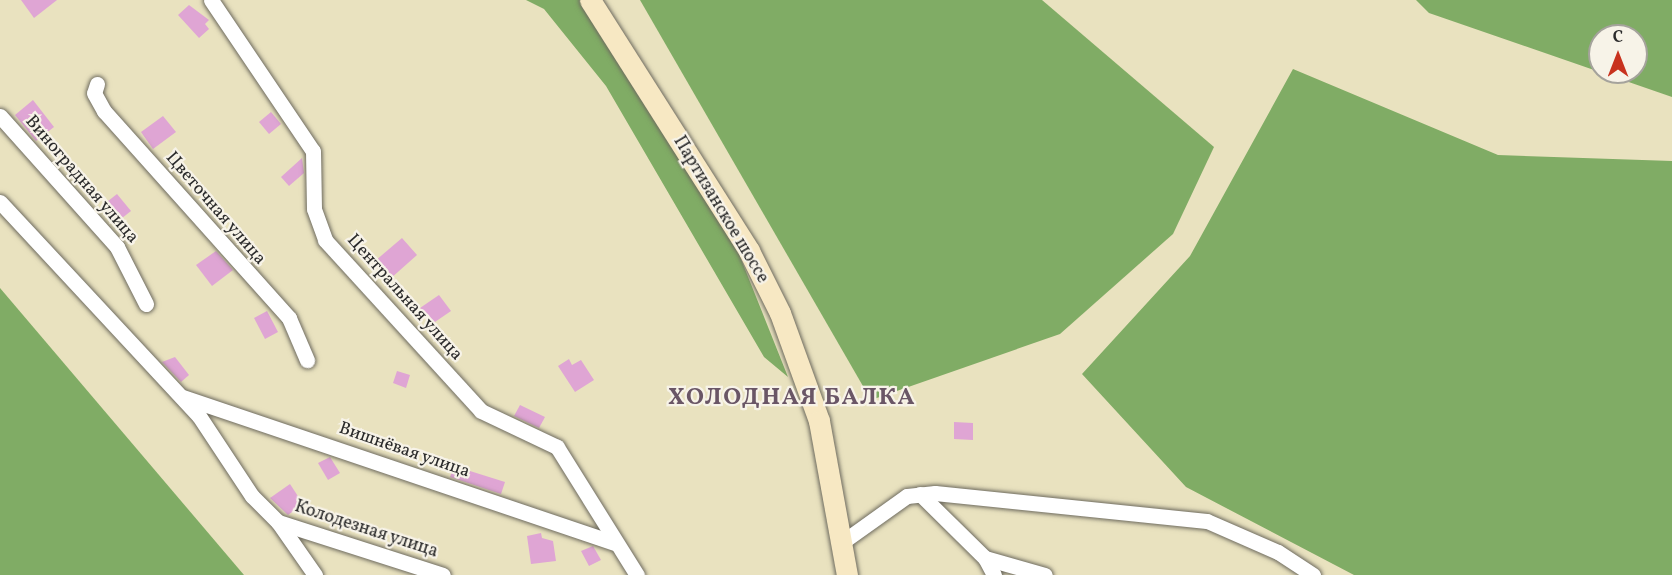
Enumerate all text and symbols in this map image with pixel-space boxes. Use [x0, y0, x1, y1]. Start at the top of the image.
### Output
north arrow [1588, 24, 1648, 84]
text: С [1613, 27, 1623, 49]
street label: Виноградная улица [19, 111, 143, 249]
street label: Партизанское шоссе [667, 132, 773, 288]
street label: Цветочная улица [160, 148, 270, 270]
street label: Центральная улица [341, 230, 467, 366]
district label: ХОЛОДНАЯ БАЛКА [668, 385, 916, 413]
street label: Вишнёвая улица [335, 418, 473, 484]
street label: Колодезная улица [291, 497, 441, 563]

